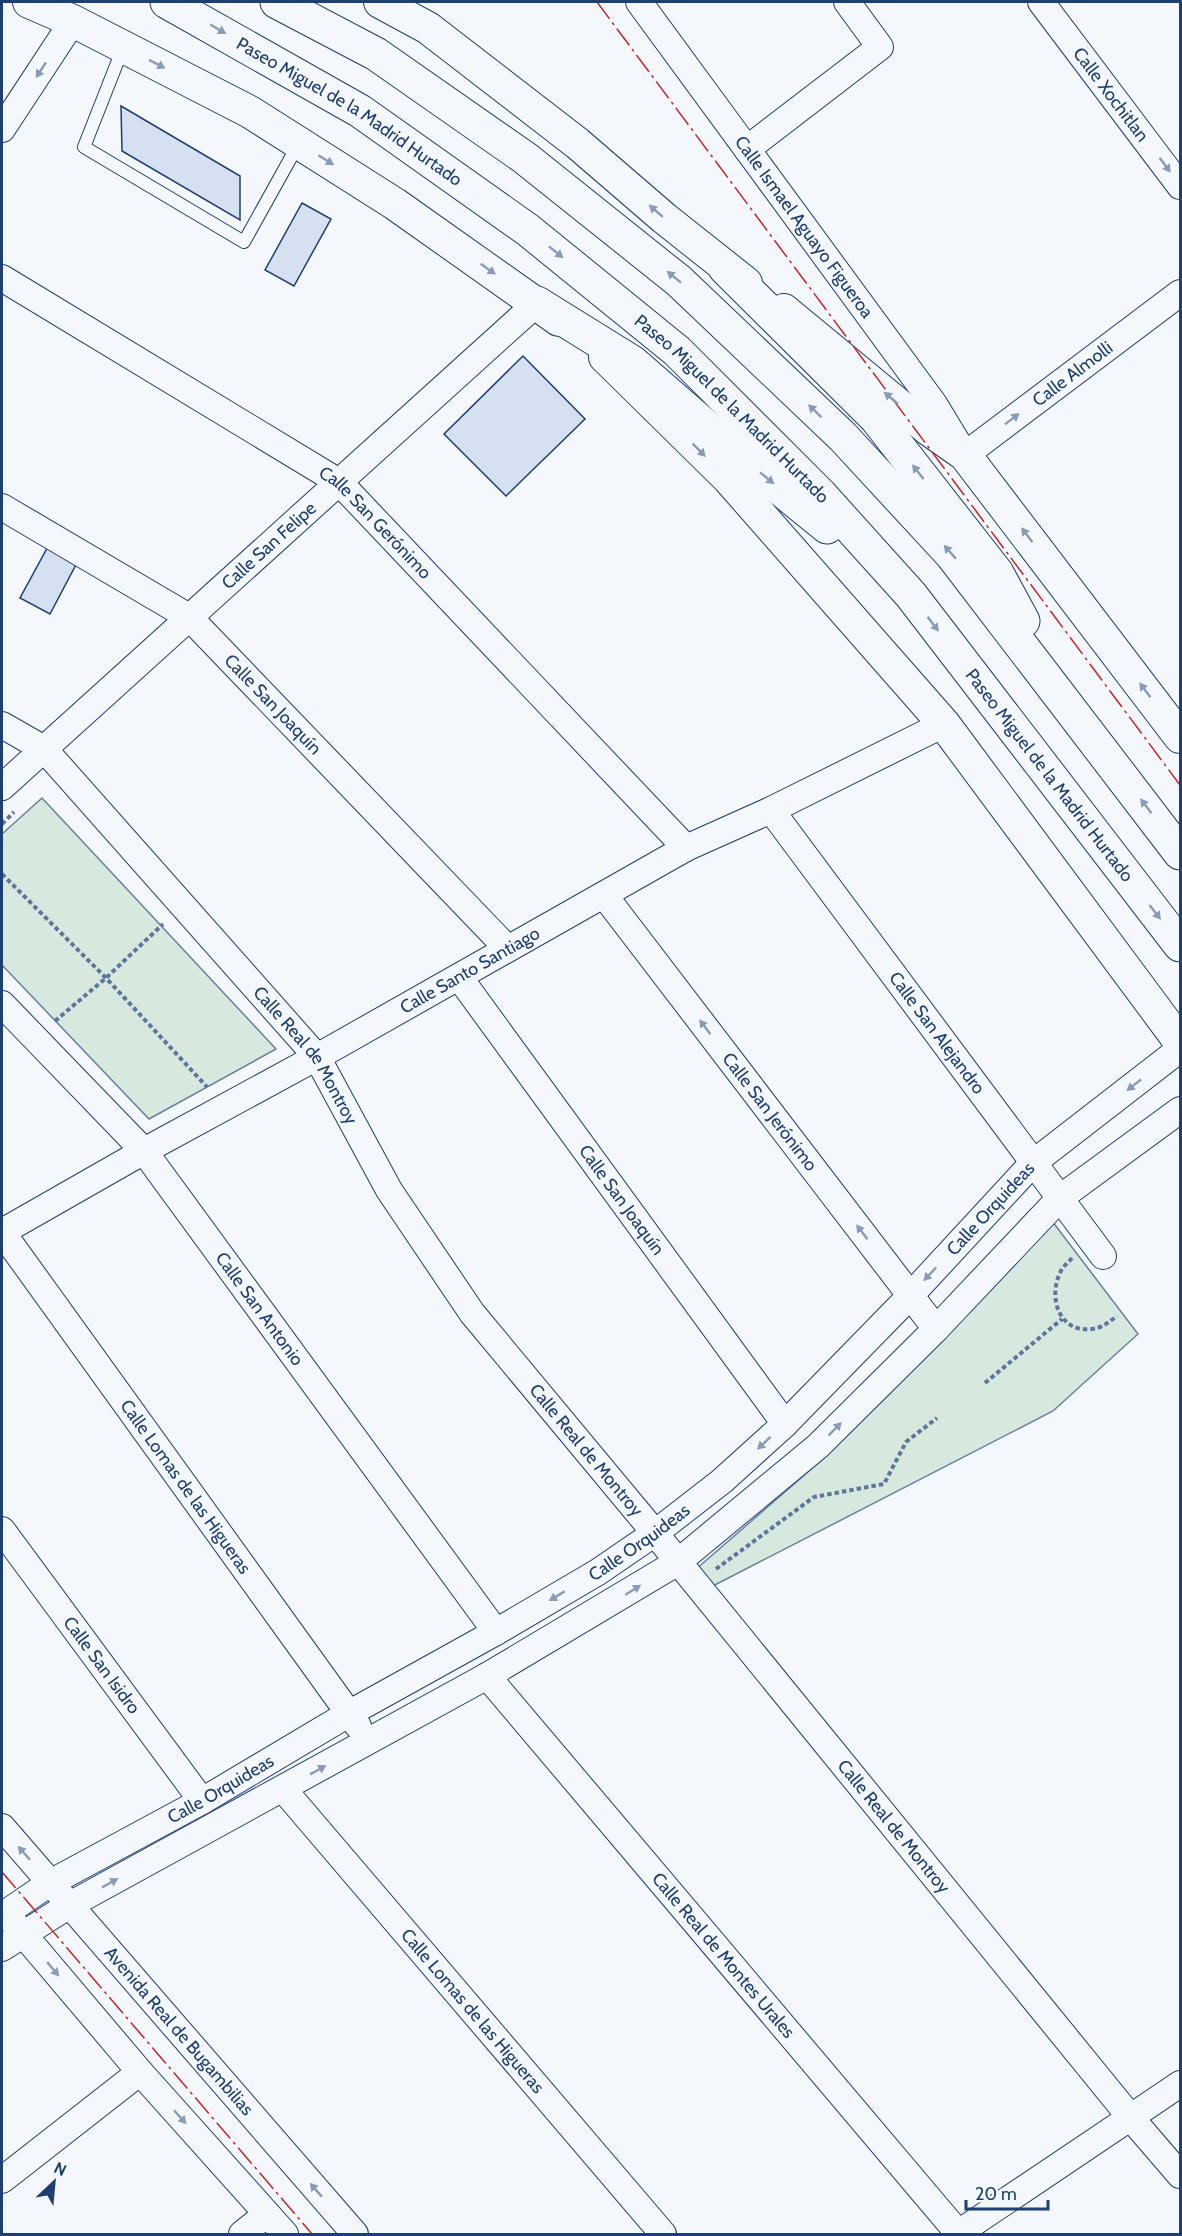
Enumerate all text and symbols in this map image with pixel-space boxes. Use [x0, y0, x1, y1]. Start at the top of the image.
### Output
one-way arrow [210, 24, 227, 34]
street label: Paseo Miguel de la Madrid Hurtado [233, 33, 467, 191]
street label: Calle Xochitlan [1068, 43, 1154, 146]
one-way arrow [148, 59, 165, 69]
one-way arrow [35, 62, 46, 78]
street label: Calle Ismael Aguayo Figueroa [730, 132, 878, 323]
one-way arrow [318, 154, 334, 165]
one-way arrow [1159, 157, 1171, 173]
one-way arrow [649, 205, 664, 218]
one-way arrow [548, 246, 564, 259]
one-way arrow [479, 263, 495, 275]
one-way arrow [666, 271, 681, 284]
street label: Paseo Miguel de la Madrid Hurtado [630, 310, 834, 508]
street label: Calle Almolli [1028, 337, 1117, 411]
one-way arrow [884, 392, 899, 405]
one-way arrow [808, 404, 823, 418]
one-way arrow [1004, 414, 1019, 426]
one-way arrow [692, 443, 707, 457]
street label: Calle San Gerónimo [315, 462, 436, 584]
one-way arrow [912, 464, 924, 479]
one-way arrow [759, 471, 774, 483]
street label: Calle San Felipe [217, 497, 321, 594]
one-way arrow [1021, 528, 1033, 543]
one-way arrow [943, 544, 956, 560]
one-way arrow [927, 616, 940, 632]
street label: Calle San Joaquín [220, 649, 326, 759]
street label: Paseo Miguel de la Madrid Hurtado [961, 664, 1138, 886]
one-way arrow [1139, 683, 1151, 699]
one-way arrow [1140, 799, 1152, 814]
one-way arrow [1148, 904, 1160, 919]
street label: Calle Santo Santiago [396, 922, 544, 1019]
street label: Calle San Alejandro [884, 967, 990, 1099]
street label: Calle Real de Montroy [248, 982, 362, 1128]
one-way arrow [699, 1020, 711, 1036]
street label: Calle San Jerónimo [718, 1048, 822, 1175]
one-way arrow [1127, 1079, 1143, 1091]
street label: Calle San Joaquín [574, 1141, 669, 1259]
street label: Calle Orquideas [942, 1158, 1039, 1260]
one-way arrow [856, 1225, 868, 1240]
street label: Calle San Antonio [211, 1248, 308, 1370]
one-way arrow [924, 1266, 937, 1281]
street label: Calle Real de Montroy [525, 1379, 648, 1521]
street label: Calle Lomas de las Higueras [115, 1395, 256, 1578]
one-way arrow [827, 1423, 841, 1437]
one-way arrow [757, 1436, 772, 1449]
street label: Calle Orquideas [585, 1499, 694, 1586]
one-way arrow [625, 1584, 641, 1595]
one-way arrow [548, 1591, 565, 1601]
street label: Calle San Isidro [59, 1612, 145, 1718]
street label: Calle Orquideas [164, 1750, 278, 1829]
street label: Calle Real de Montroy [833, 1755, 955, 1898]
one-way arrow [310, 1765, 327, 1775]
one-way arrow [17, 1845, 31, 1860]
street label: Calle Real de Montes Urales [647, 1868, 800, 2043]
one-way arrow [102, 1878, 119, 1888]
street label: Calle Lomas de las Higueras [396, 1924, 549, 2098]
street label: Avenida Real de Bugambilias [100, 1942, 258, 2120]
one-way arrow [46, 1961, 59, 1977]
one-way arrow [173, 2109, 187, 2124]
north arrow [24, 2152, 84, 2212]
text: N [51, 2158, 70, 2180]
scale bar [966, 2173, 1048, 2211]
one-way arrow [309, 2183, 323, 2198]
text: 20 m [975, 2183, 1017, 2205]

